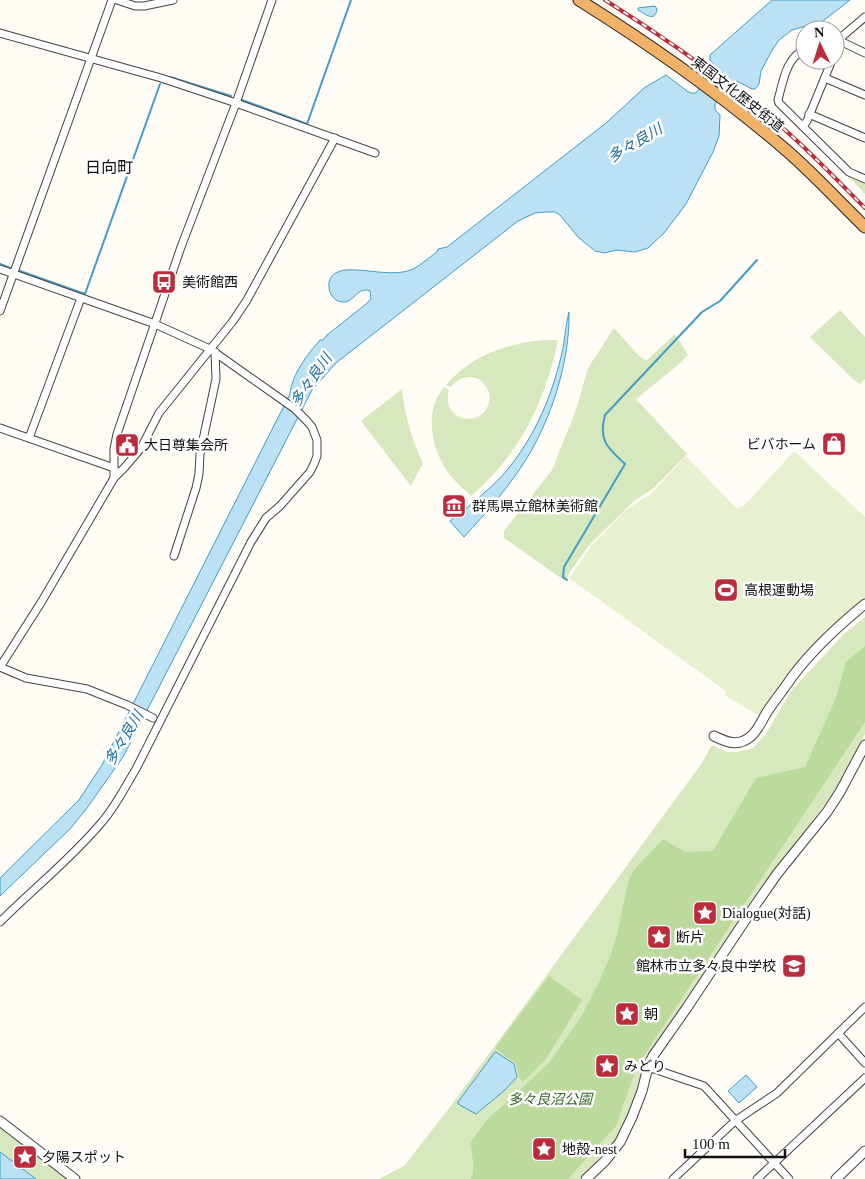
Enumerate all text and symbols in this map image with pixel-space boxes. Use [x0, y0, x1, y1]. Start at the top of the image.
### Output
north arrow [795, 20, 845, 70]
text: N [814, 25, 825, 40]
street label: 東国文化歴史街道 [689, 54, 786, 135]
water label: 多々良川 [605, 120, 667, 165]
district label: 日向町 [85, 159, 133, 176]
bus stop icon: 美術館西 [151, 269, 177, 295]
place label: 美術館西 [182, 274, 238, 290]
water label: 多々良川 [287, 349, 336, 409]
shop icon: ビバホーム [821, 431, 847, 457]
public building icon: 大日尊集会所 [114, 432, 140, 458]
place label: ビバホーム [746, 437, 816, 452]
place label: 大日尊集会所 [144, 438, 228, 453]
museum icon: 群馬県立館林美術館 [441, 493, 467, 519]
place label: 群馬県立館林美術館 [472, 498, 598, 514]
sports icon: 高根運動場 [713, 577, 739, 603]
place label: 高根運動場 [744, 583, 814, 598]
water label: 多々良川 [102, 706, 147, 768]
place icon: Dialogue(対話) [692, 900, 718, 926]
place label: Dialogue(対話) [722, 906, 811, 922]
place icon: 断片 [646, 924, 672, 950]
place label: 断片 [676, 930, 704, 945]
school or university icon: 館林市立多々良中学校 [781, 953, 807, 979]
place label: 館林市立多々良中学校 [636, 959, 776, 974]
place icon: 朝 [614, 1001, 640, 1027]
place label: 朝 [644, 1007, 658, 1022]
place icon: みどり [594, 1053, 620, 1079]
place label: みどり [624, 1059, 666, 1074]
park label: 多々良沼公園 [508, 1092, 594, 1107]
scale bar [685, 1126, 785, 1158]
place icon: 地殻-nest [531, 1136, 557, 1162]
text: 100 m [692, 1136, 730, 1152]
place label: 地殻-nest [562, 1142, 617, 1157]
place icon: 夕陽スポット [12, 1144, 38, 1170]
place label: 夕陽スポット [42, 1150, 126, 1165]

